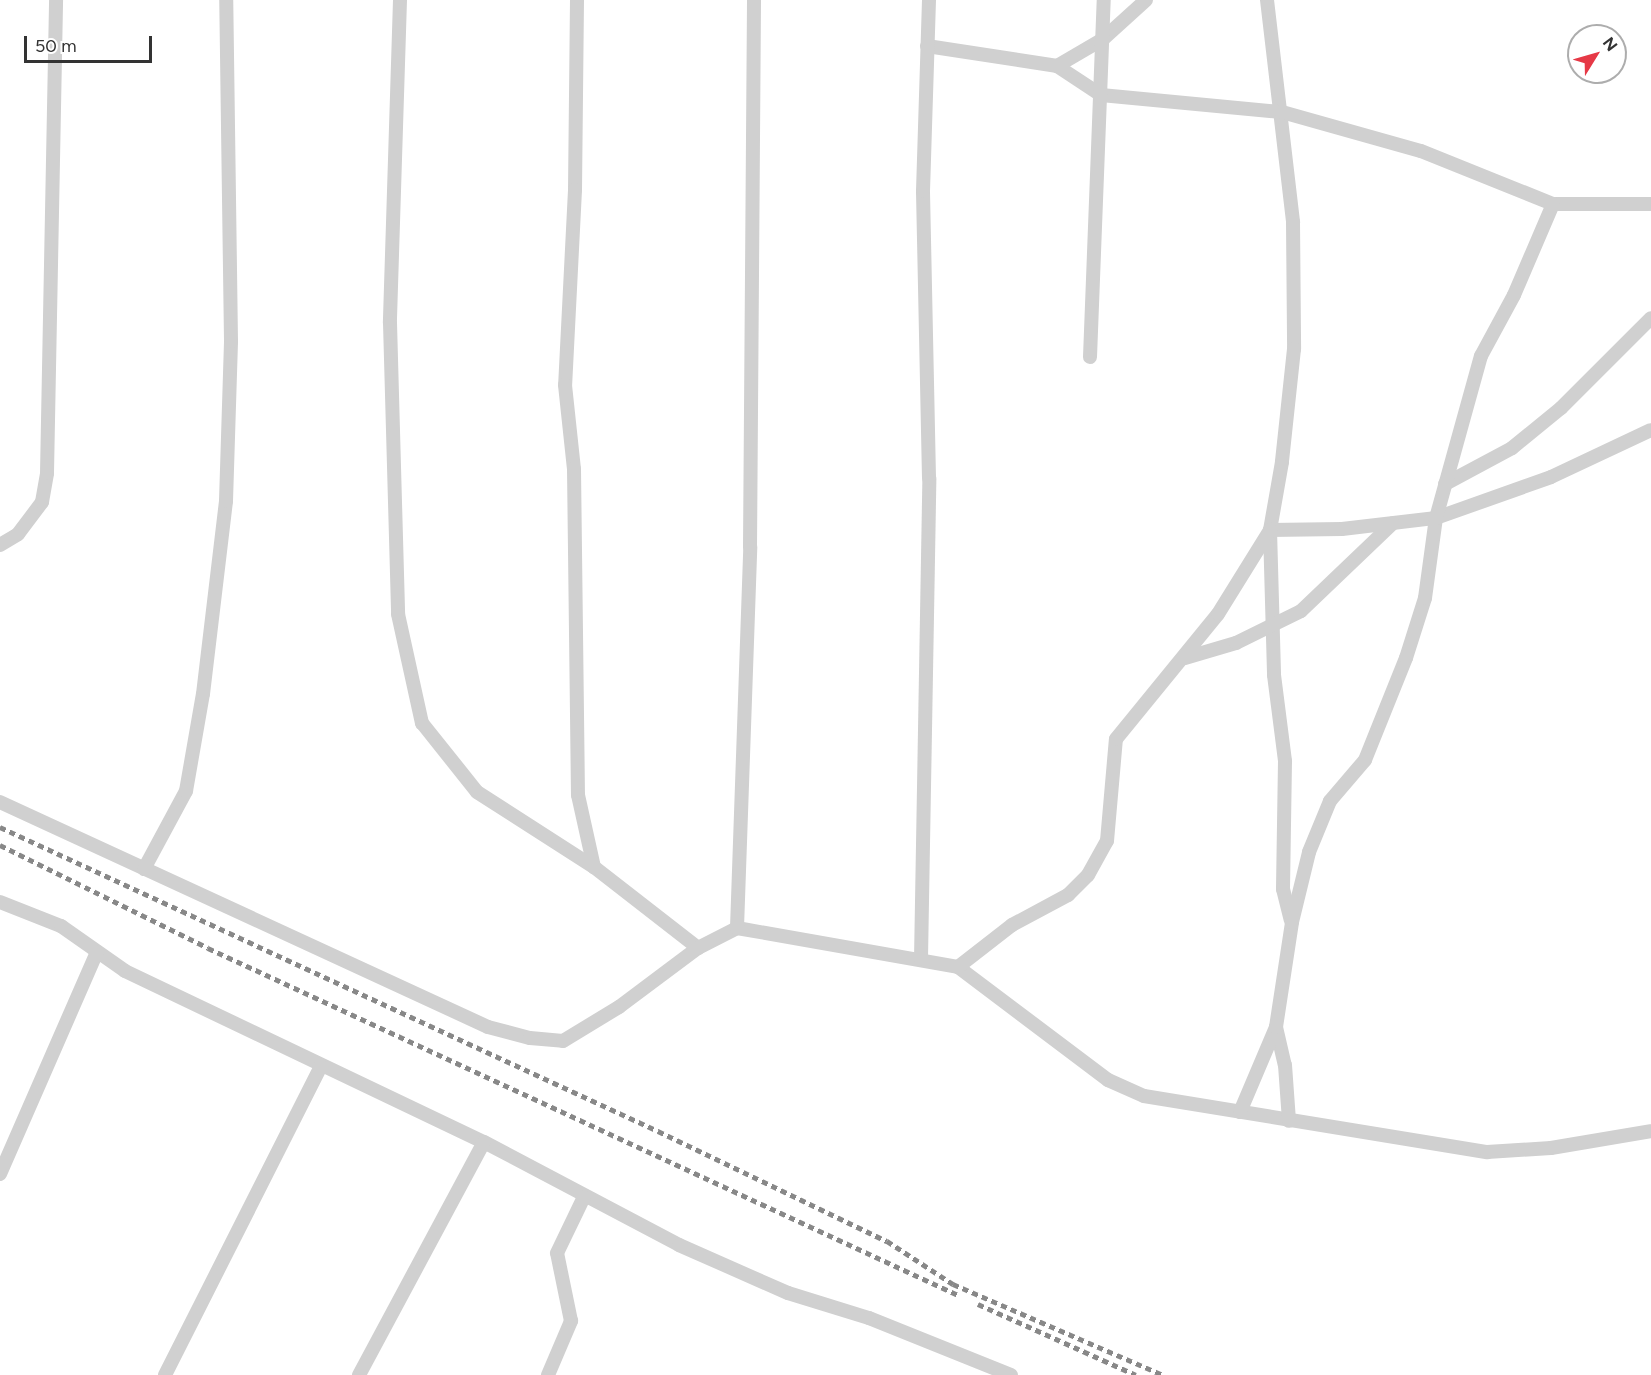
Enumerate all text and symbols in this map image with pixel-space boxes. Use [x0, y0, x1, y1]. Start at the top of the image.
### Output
scale bar [27, 24, 154, 62]
north arrow [1567, 24, 1627, 84]
text: N [1599, 33, 1621, 55]
text: 50 m [35, 35, 77, 57]

